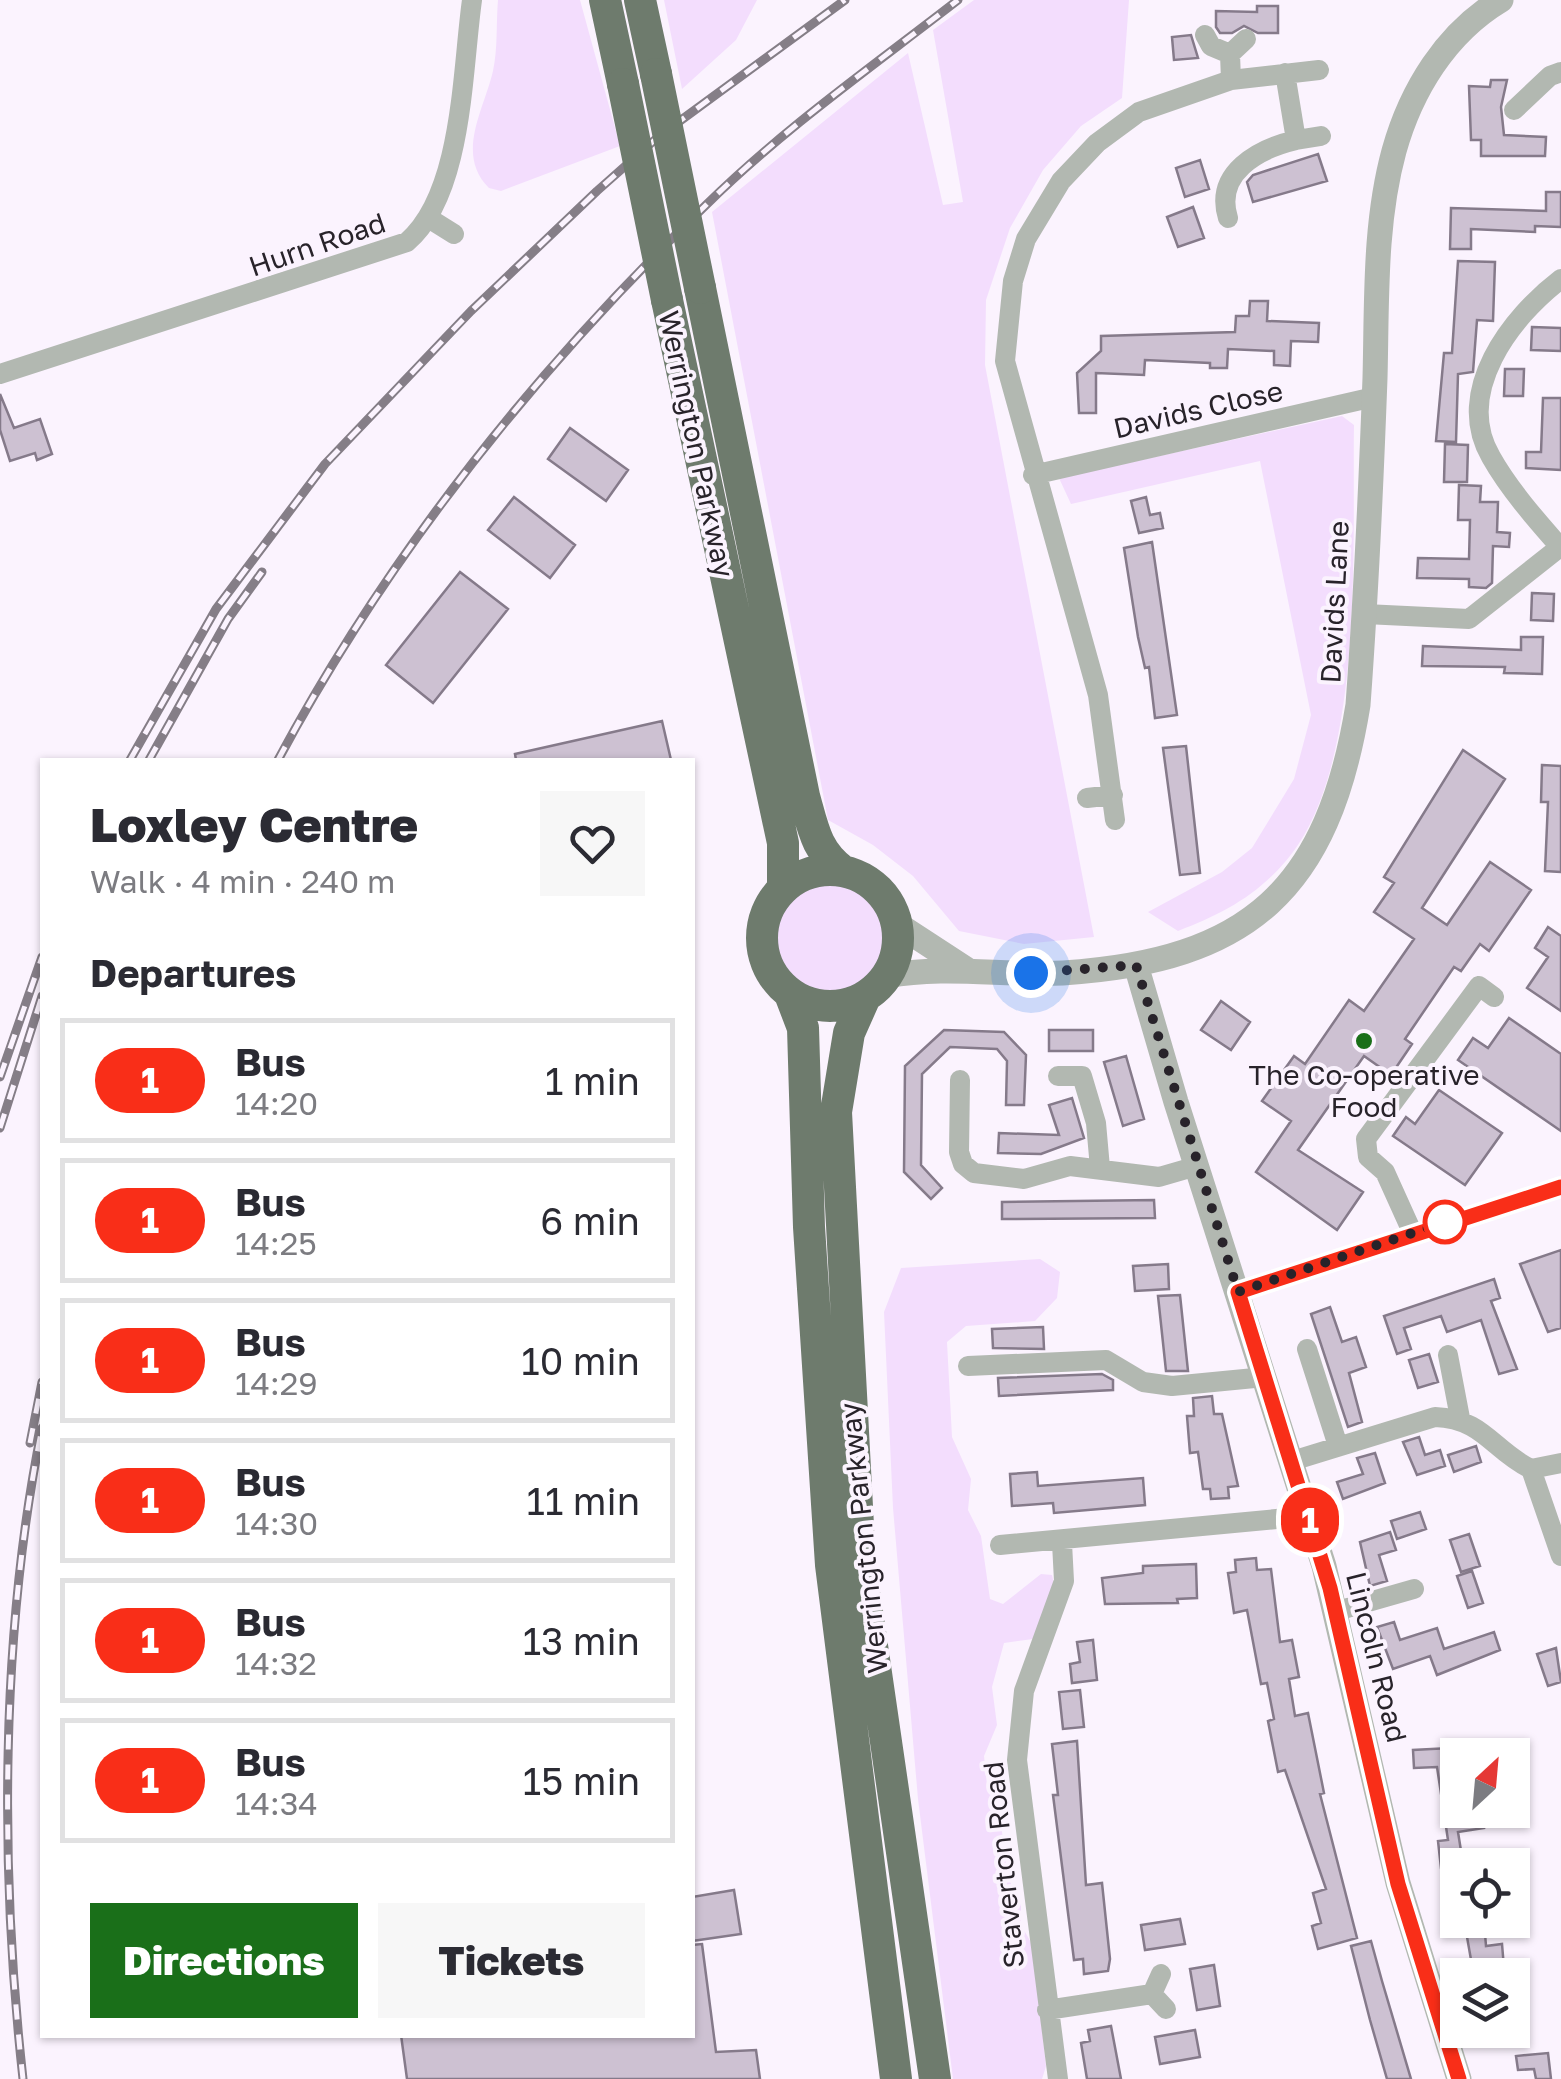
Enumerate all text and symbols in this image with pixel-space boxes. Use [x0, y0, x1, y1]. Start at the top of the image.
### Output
street label: Hurn Road [245, 205, 389, 283]
street label: Werrington Parkway [653, 308, 741, 581]
street label: Davids Close [1110, 373, 1286, 445]
street label: Davids Lane [1313, 520, 1355, 684]
button: heart [540, 791, 645, 896]
text: Loxley Centre [90, 795, 418, 853]
text: Walk · 4 min · 240 m [90, 862, 395, 900]
your location [1006, 948, 1056, 998]
text: Departures [90, 950, 296, 995]
marker: The Co-operative Food [1353, 1030, 1375, 1052]
text: Bus [235, 1039, 306, 1084]
text: 1 min [545, 1058, 640, 1103]
place label: The Co-operative Food [1249, 1058, 1479, 1123]
text: 1 [141, 1059, 159, 1101]
text: 14:20 [235, 1084, 318, 1122]
text: Bus [235, 1179, 306, 1224]
text: 6 min [540, 1198, 640, 1243]
text: 1 [141, 1199, 159, 1241]
unlabelled marker [1424, 1201, 1466, 1243]
text: 14:25 [235, 1224, 317, 1262]
text: Bus [235, 1319, 306, 1364]
text: 10 min [521, 1338, 640, 1383]
text: 1 [141, 1339, 159, 1381]
text: 14:29 [235, 1364, 318, 1402]
street label: Werrington Parkway [832, 1401, 894, 1675]
text: Bus [235, 1459, 306, 1504]
text: 11 min [526, 1478, 640, 1523]
text: 1 [141, 1479, 159, 1521]
line badge: 1 [1278, 1488, 1342, 1552]
text: 1 [1301, 1499, 1319, 1541]
text: 14:30 [235, 1504, 318, 1542]
street label: Lincoln Road [1340, 1568, 1414, 1746]
text: Bus [235, 1599, 306, 1644]
text: 13 min [523, 1618, 640, 1663]
text: 1 [141, 1619, 159, 1661]
text: 14:32 [235, 1644, 317, 1682]
north arrow [1440, 1738, 1530, 1828]
map controls [1440, 1738, 1530, 2048]
text: Bus [235, 1739, 306, 1784]
text: 15 min [523, 1758, 640, 1803]
text: 1 [141, 1759, 159, 1801]
street label: Staverton Road [976, 1760, 1030, 1970]
text: 14:34 [235, 1784, 318, 1822]
button: locate [1440, 1848, 1530, 1938]
button: Directions [90, 1903, 358, 2018]
button: Tickets [378, 1903, 645, 2018]
button: layers [1440, 1958, 1530, 2048]

